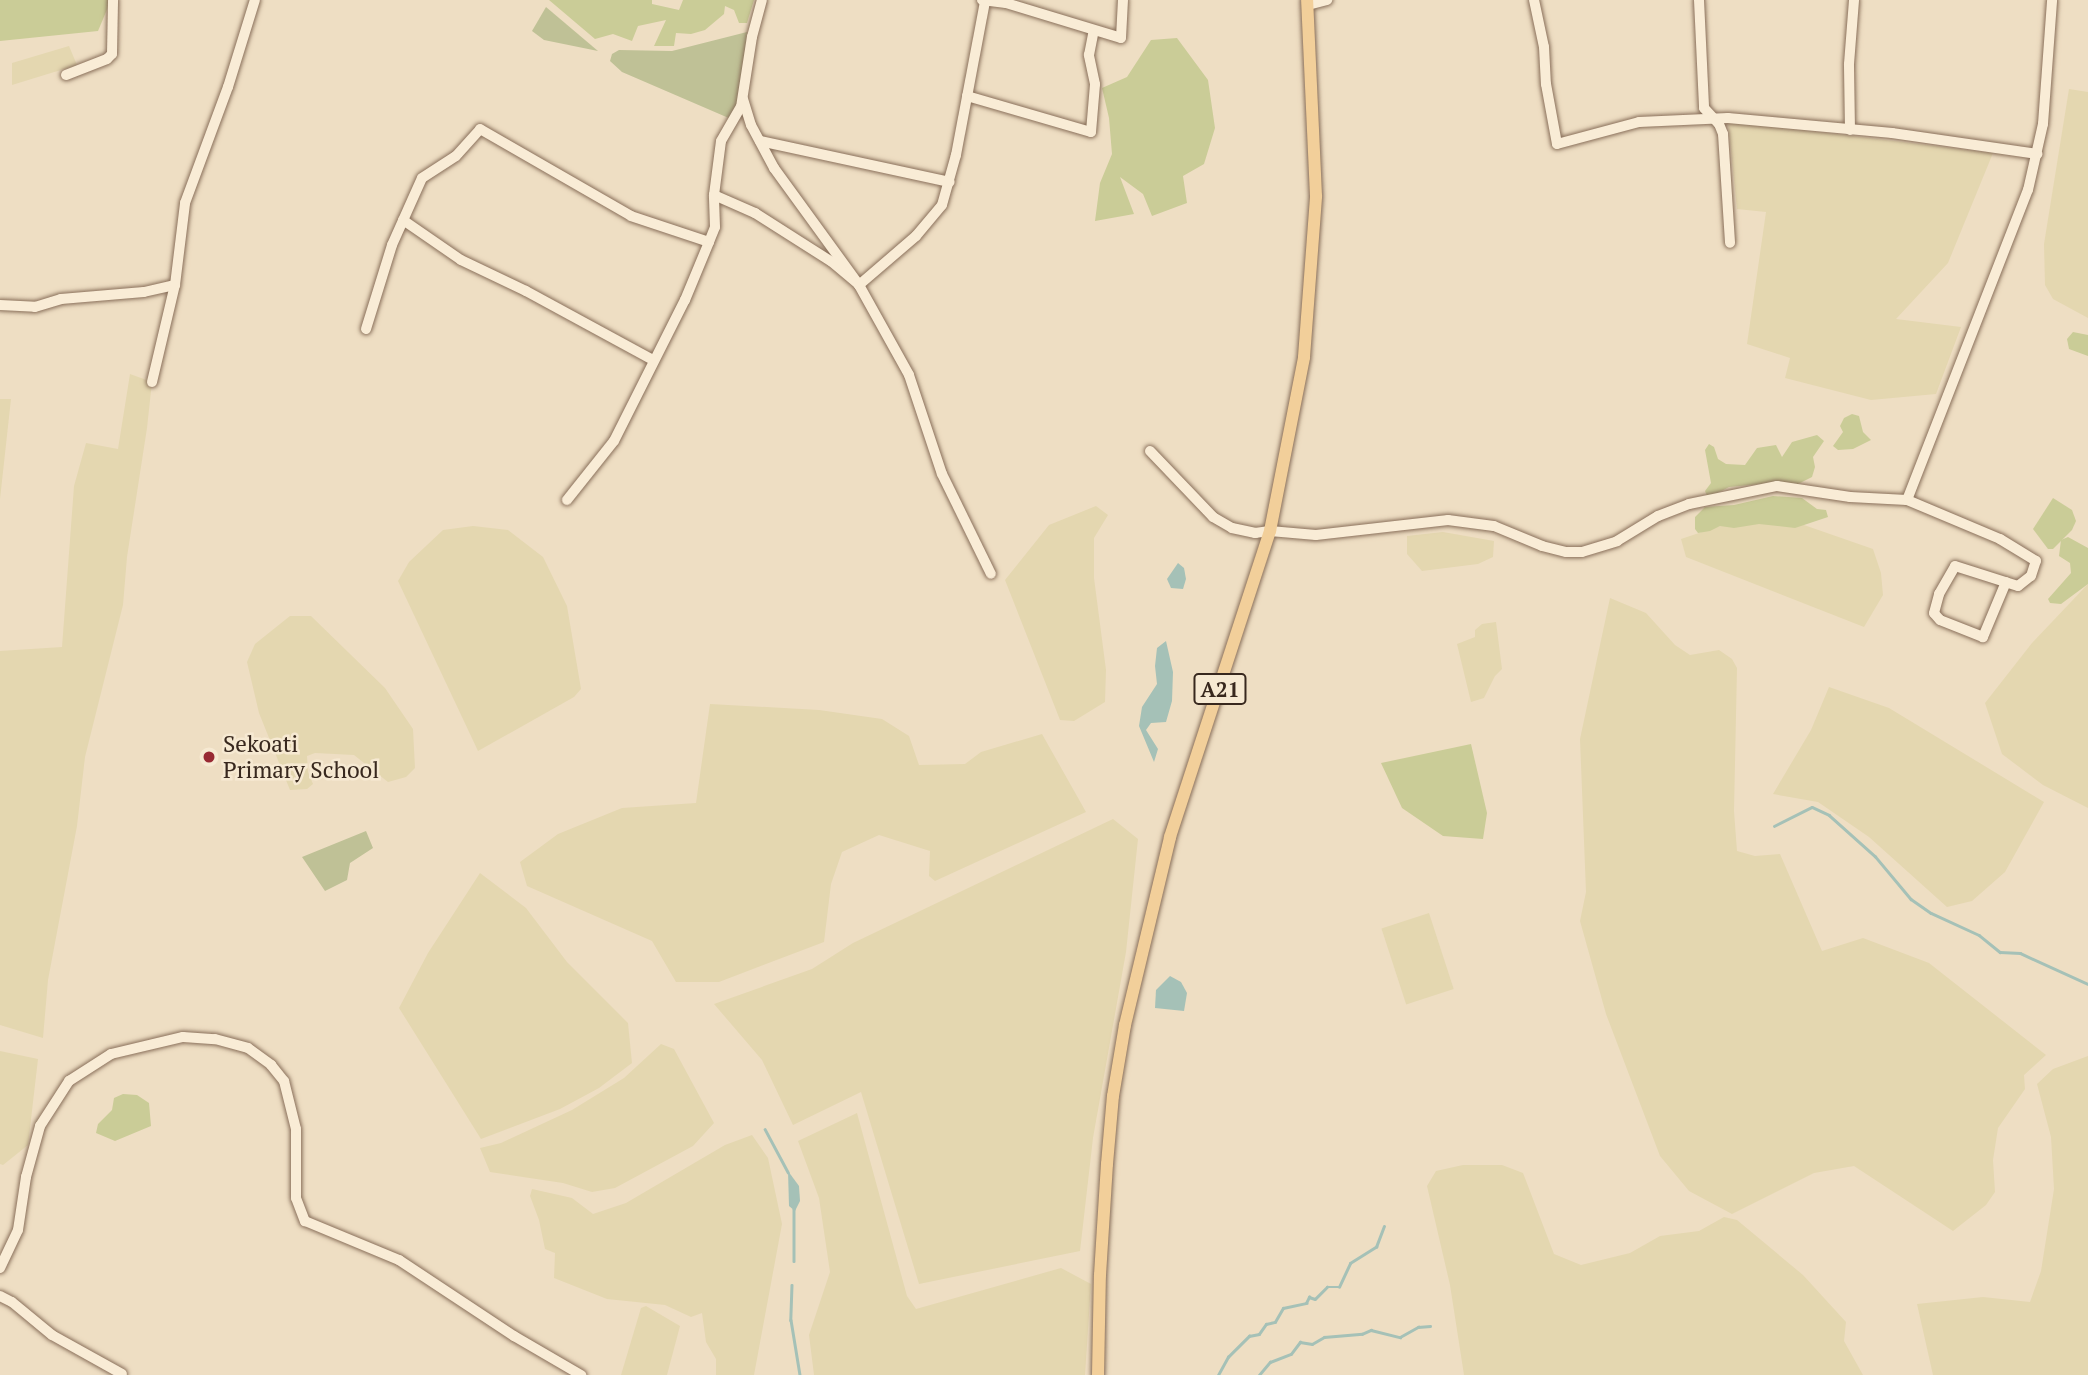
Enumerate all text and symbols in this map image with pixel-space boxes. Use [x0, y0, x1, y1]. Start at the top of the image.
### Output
road number: A21 [1192, 672, 1248, 706]
place label: Sekoati Primary School [223, 730, 379, 784]
marker: Sekoati Primary School [201, 749, 217, 765]

